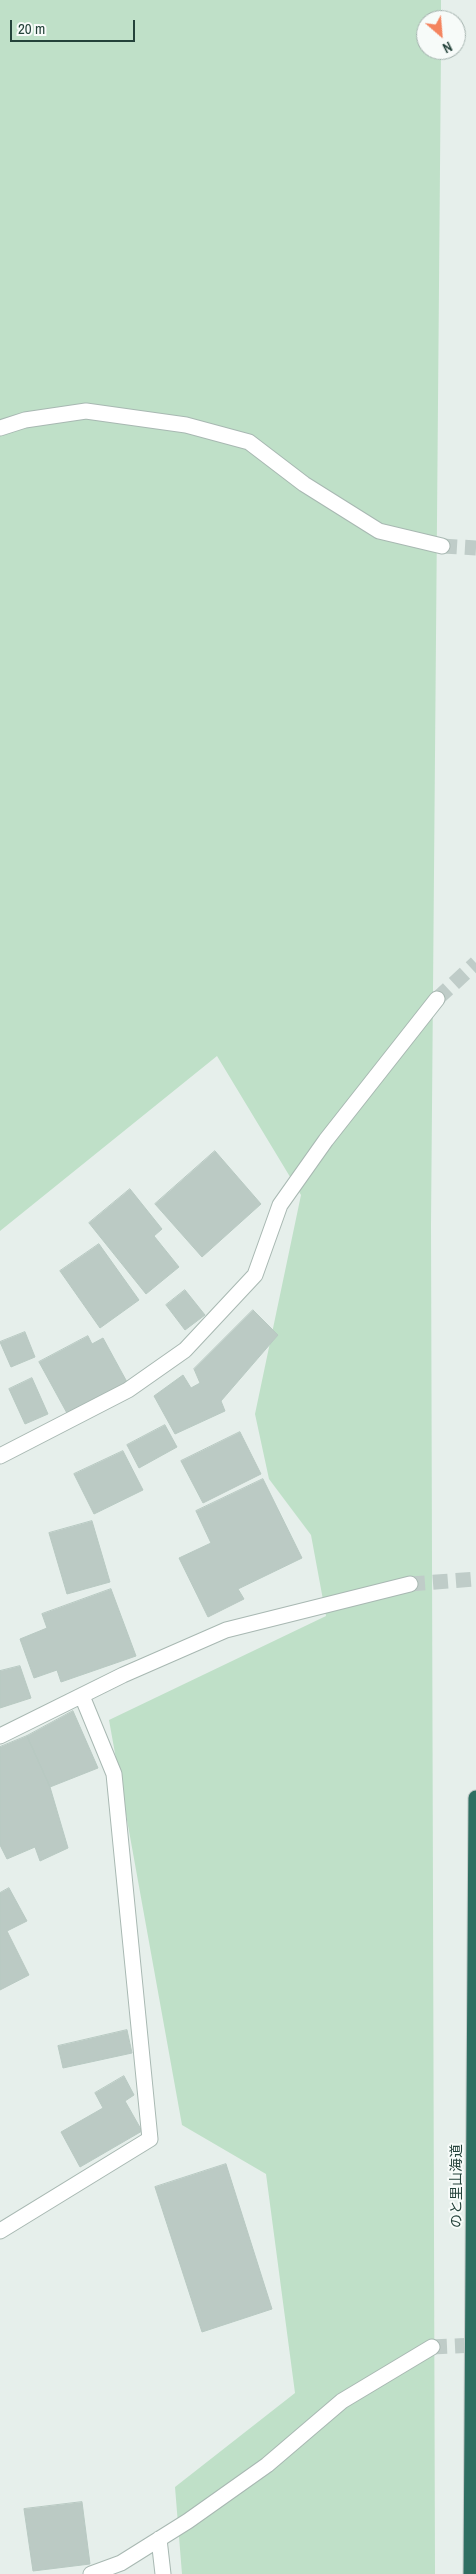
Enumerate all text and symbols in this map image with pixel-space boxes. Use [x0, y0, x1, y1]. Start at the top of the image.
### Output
scale bar [12, 10, 138, 42]
north arrow [416, 10, 466, 60]
text: 20 m [18, 18, 45, 39]
text: N [440, 38, 455, 57]
street label: のと里山海道 [449, 2144, 465, 2228]

